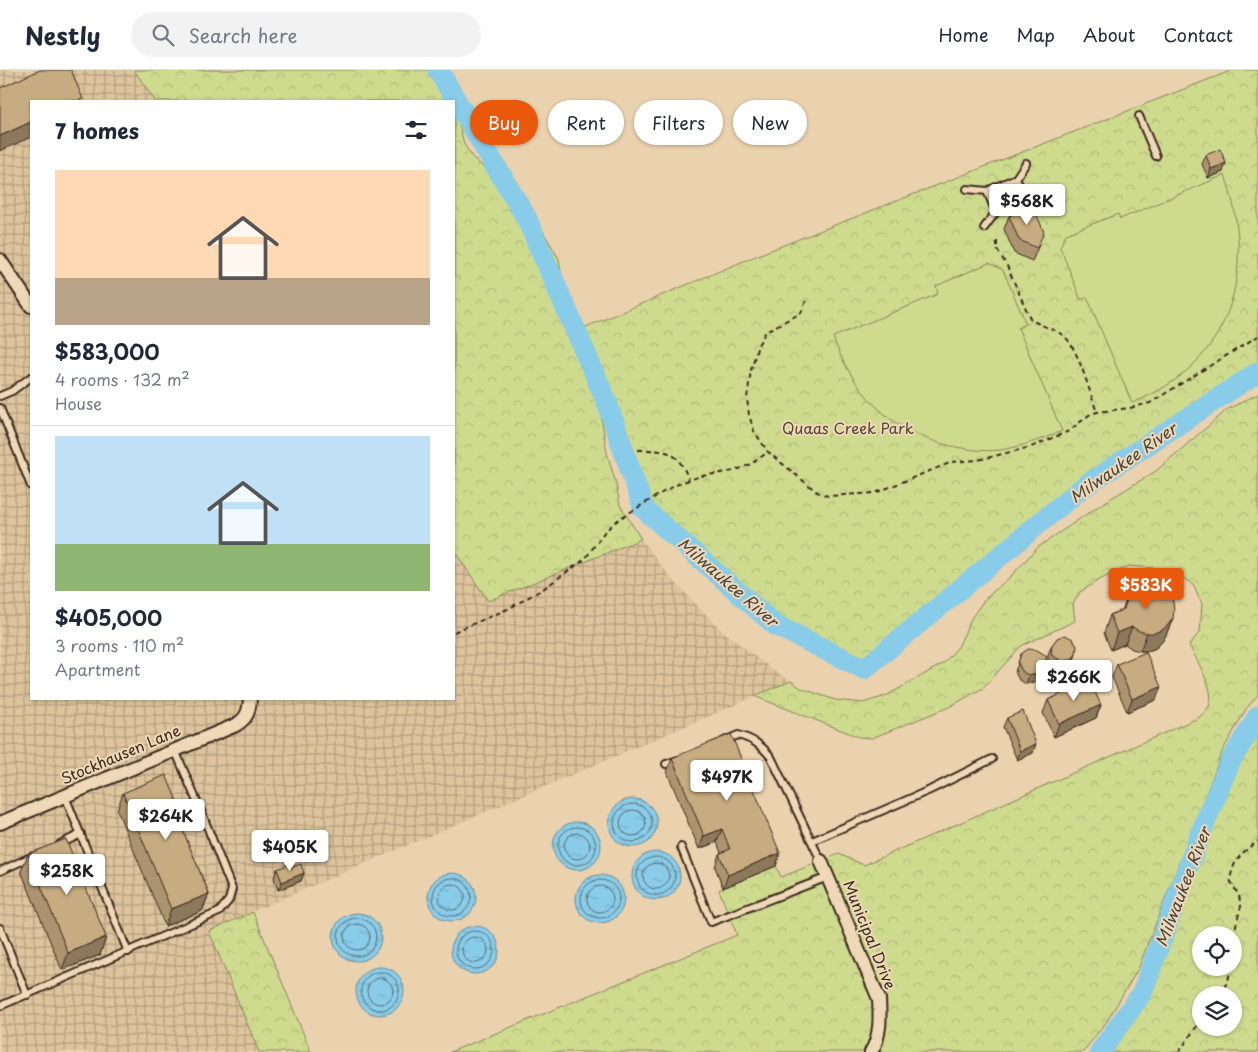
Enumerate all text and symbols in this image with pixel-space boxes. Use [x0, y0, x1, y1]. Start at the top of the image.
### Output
search box [131, 12, 481, 57]
text: Nestly [25, 17, 101, 53]
icon: search [149, 21, 177, 49]
text: Search here [189, 21, 297, 49]
text: Home [938, 21, 988, 48]
text: Map [1016, 21, 1055, 48]
text: About [1083, 21, 1135, 48]
text: Contact [1163, 21, 1233, 48]
chip: Buy [470, 100, 538, 145]
chip: Rent [548, 100, 624, 145]
chip: Filters [634, 100, 723, 145]
chip: New [733, 100, 807, 145]
text: 7 homes [55, 114, 139, 146]
icon: filters [402, 116, 430, 144]
pin: $568K [992, 184, 1062, 226]
text: $568K [1000, 188, 1054, 212]
icon: home [198, 203, 288, 293]
text: $583,000 [55, 335, 160, 367]
text: 4 rooms · 132 m² [55, 367, 190, 391]
text: House [55, 391, 102, 415]
water label: Milwaukee River [1064, 415, 1183, 508]
park label: Quaas Creek Park [782, 416, 914, 439]
icon: home [198, 468, 288, 558]
water label: Milwaukee River [673, 531, 786, 633]
pin: $583K [1111, 568, 1181, 610]
text: $583K [1120, 572, 1172, 596]
text: $405,000 [55, 601, 162, 633]
text: 3 rooms · 110 m² [55, 633, 184, 657]
text: Apartment [55, 657, 140, 681]
pin: $266K [1039, 660, 1109, 702]
text: $266K [1047, 664, 1101, 688]
street label: Stockhausen Lane [57, 718, 184, 789]
pin: $497K [692, 760, 762, 802]
text: $497K [701, 764, 753, 788]
pin: $264K [131, 798, 201, 841]
text: $264K [139, 803, 193, 827]
water label: Milwaukee River [1148, 821, 1217, 950]
pin: $405K [255, 830, 325, 872]
text: $405K [262, 834, 318, 858]
pin: $258K [32, 854, 102, 896]
text: $258K [40, 858, 94, 882]
street label: Municipal Drive [838, 876, 903, 992]
map controls [1192, 926, 1242, 1036]
button: locate [1192, 926, 1242, 976]
button: layers [1192, 986, 1242, 1036]

